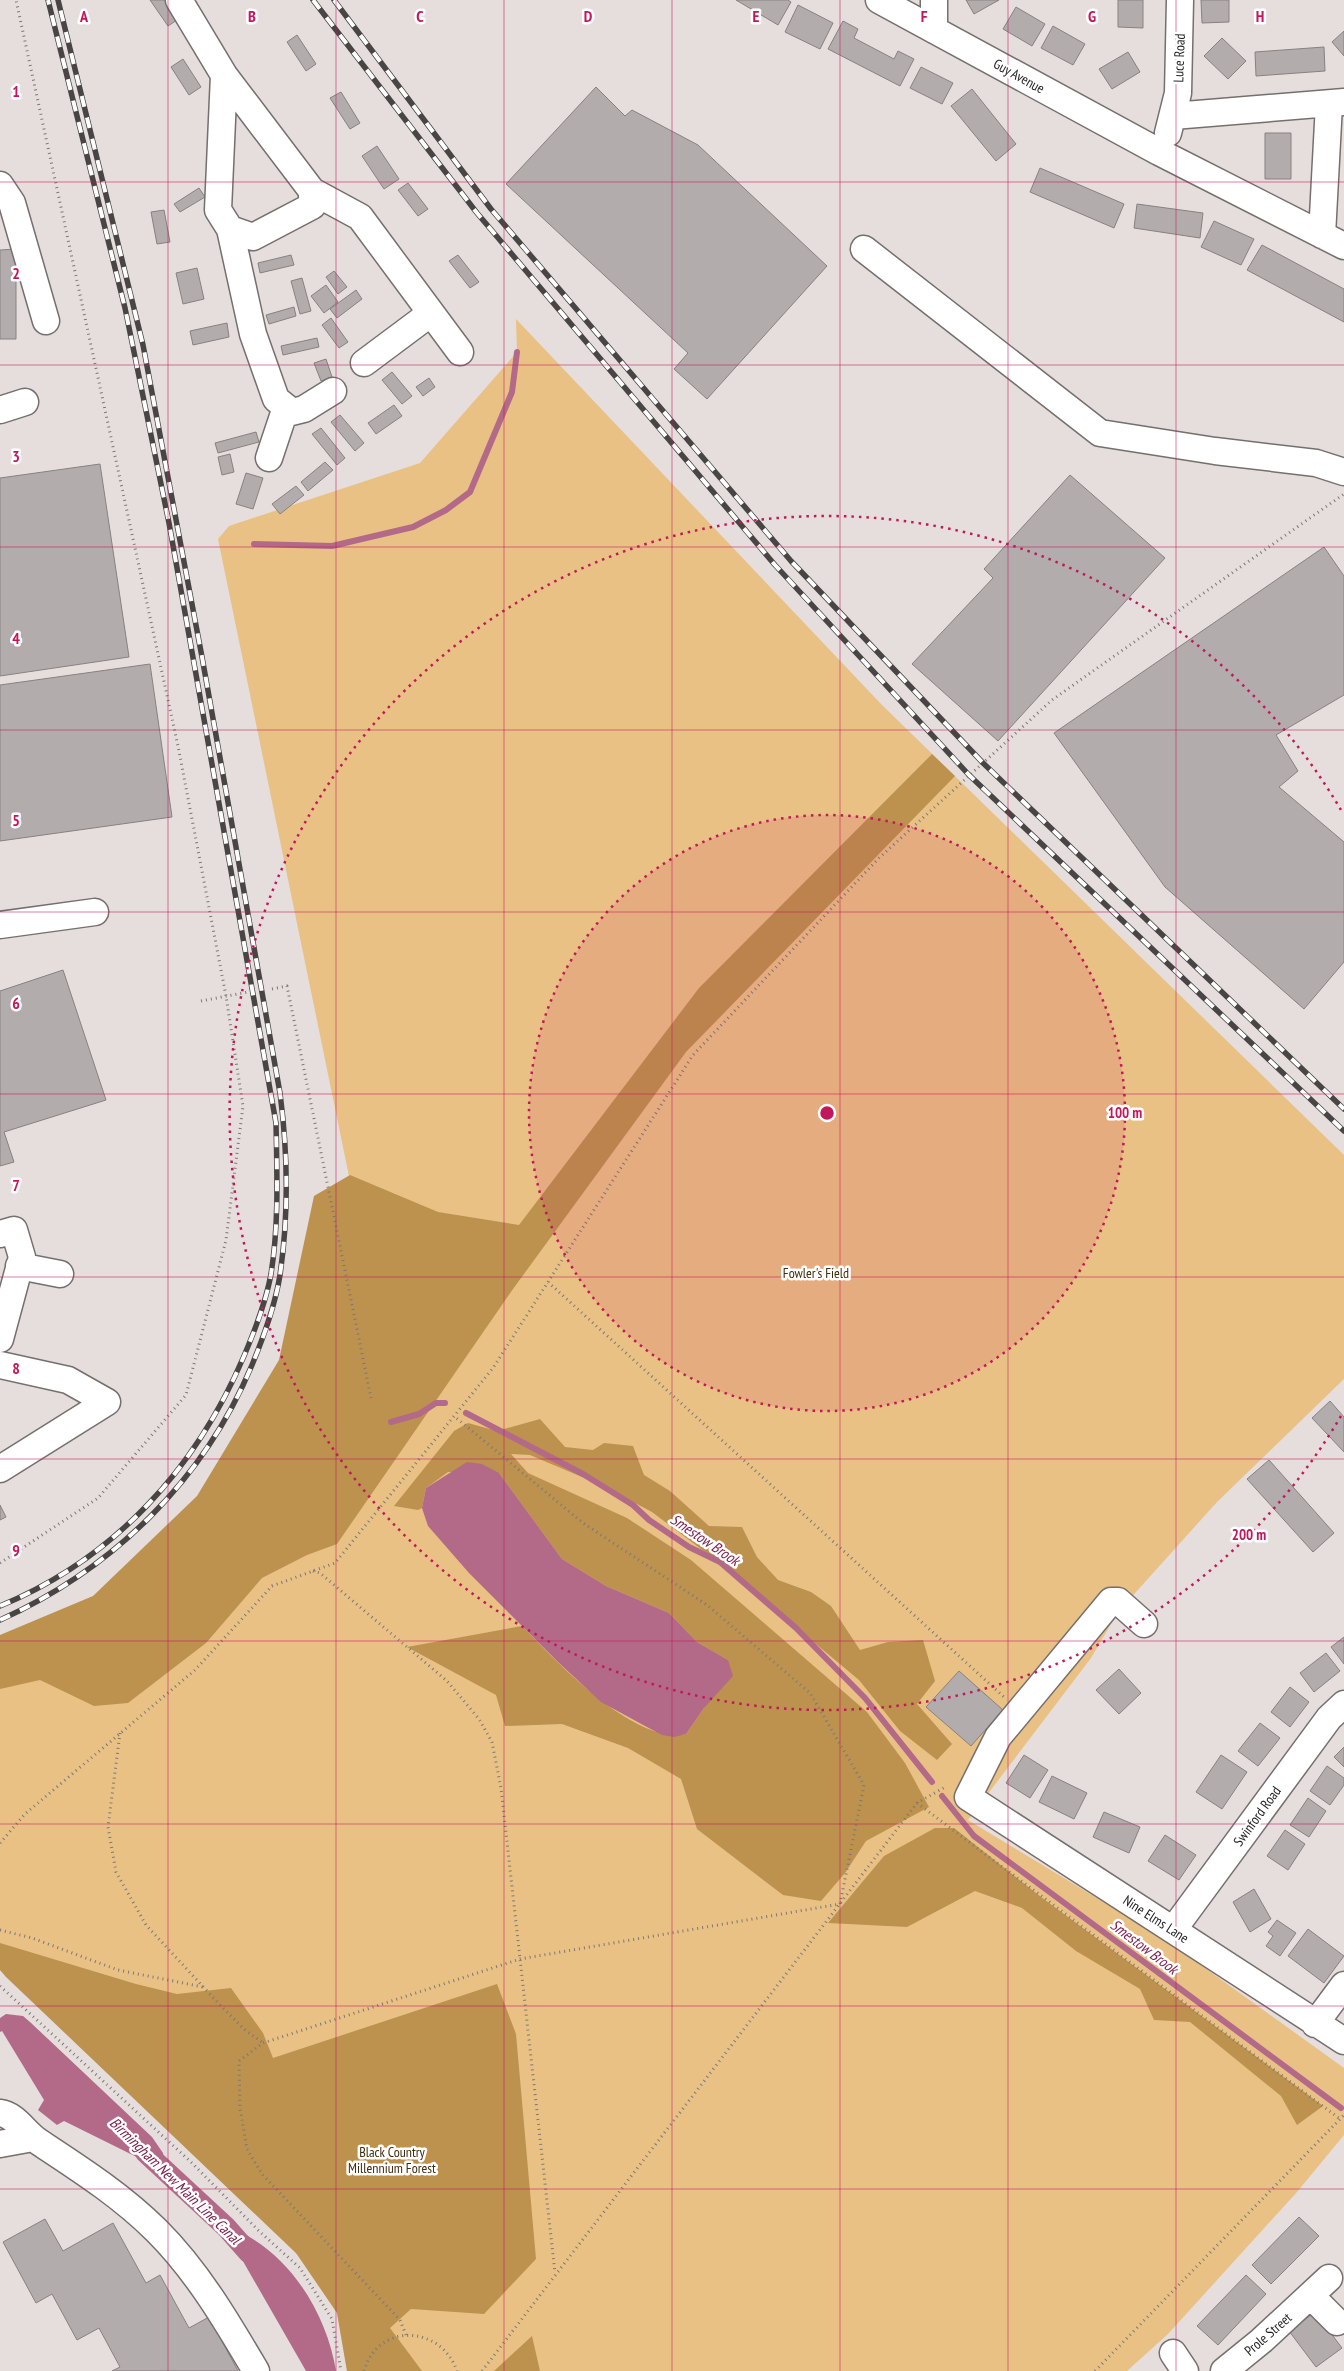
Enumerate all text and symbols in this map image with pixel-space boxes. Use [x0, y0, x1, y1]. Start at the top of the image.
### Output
text: A [79, 6, 89, 26]
text: B [248, 6, 256, 26]
text: C [416, 6, 424, 26]
text: D [584, 6, 593, 26]
text: E [753, 6, 760, 26]
text: F [921, 6, 928, 26]
text: G [1088, 6, 1096, 26]
text: H [1256, 6, 1264, 26]
street label: Luce Road [1169, 33, 1189, 83]
street label: Guy Avenue [990, 55, 1048, 98]
text: 1 [12, 81, 20, 101]
text: 2 [12, 263, 20, 283]
text: 3 [12, 446, 20, 466]
text: 4 [12, 628, 20, 648]
text: 5 [12, 810, 20, 830]
text: 6 [12, 993, 20, 1013]
text: 100 m [1108, 1103, 1142, 1122]
centre of rings [818, 1104, 836, 1122]
text: 7 [12, 1175, 20, 1195]
park label: Fowler's Field [783, 1264, 849, 1282]
text: 8 [12, 1358, 20, 1378]
water label: Smestow Brook [667, 1509, 745, 1571]
text: 200 m [1232, 1525, 1266, 1544]
text: 9 [12, 1540, 20, 1560]
street label: Swinford Road [1229, 1783, 1285, 1849]
street label: Nine Elms Lane [1120, 1891, 1192, 1947]
water label: Smestow Brook [1107, 1915, 1183, 1979]
water label: Birmingham New Main Line Canal [106, 2113, 246, 2249]
park label: Black Country Millennium Forest [348, 2143, 436, 2177]
street label: Prole Street [1241, 2308, 1295, 2359]

